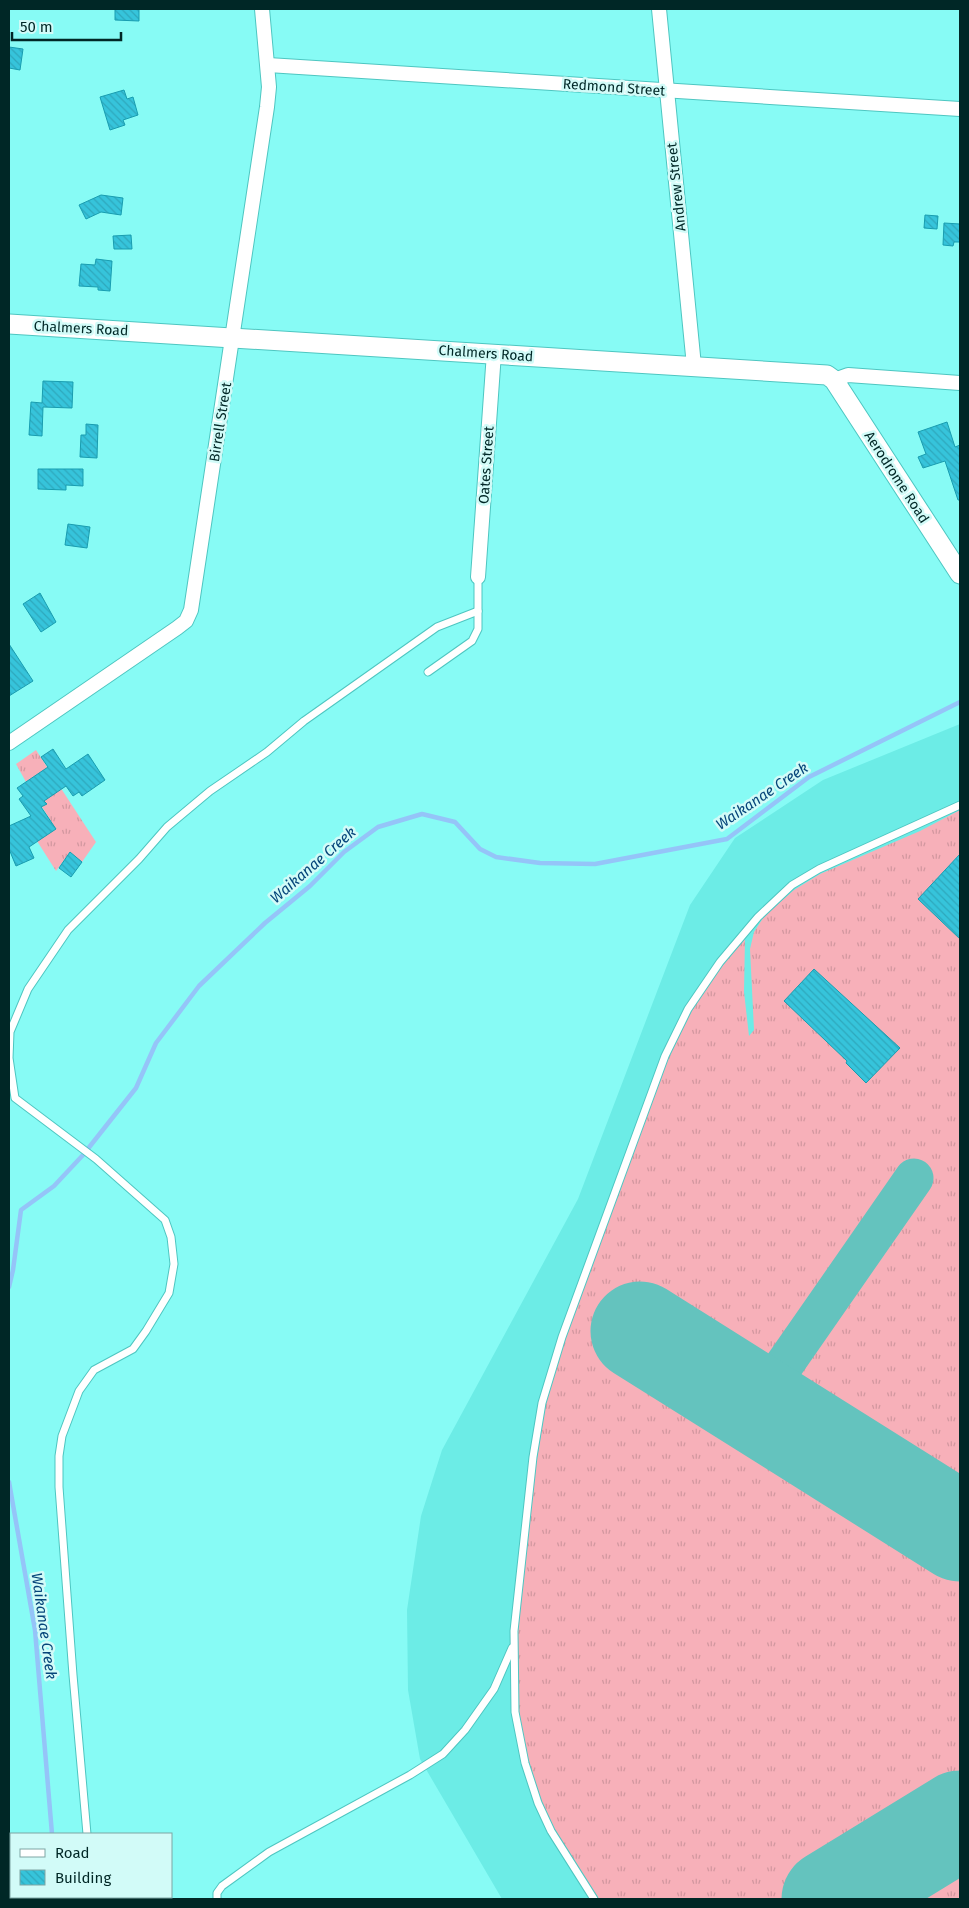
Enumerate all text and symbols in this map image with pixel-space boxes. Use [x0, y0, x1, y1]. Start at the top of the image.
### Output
scale bar [12, 10, 121, 42]
text: 50 m [20, 18, 53, 36]
street label: Redmond Street [562, 75, 667, 100]
street label: Andrew Street [663, 141, 690, 232]
street label: Chalmers Road [33, 318, 129, 339]
street label: Chalmers Road [438, 342, 534, 365]
street label: Birrell Street [206, 380, 235, 463]
street label: Oates Street [475, 425, 498, 504]
street label: Aerodrome Road [861, 428, 933, 526]
water label: Waikanae Creek [712, 758, 812, 834]
water label: Waikanae Creek [267, 823, 359, 907]
water label: Waikanae Creek [28, 1572, 60, 1680]
legend [10, 1833, 172, 1898]
text: Road [55, 1844, 90, 1862]
text: Building [55, 1869, 111, 1887]

